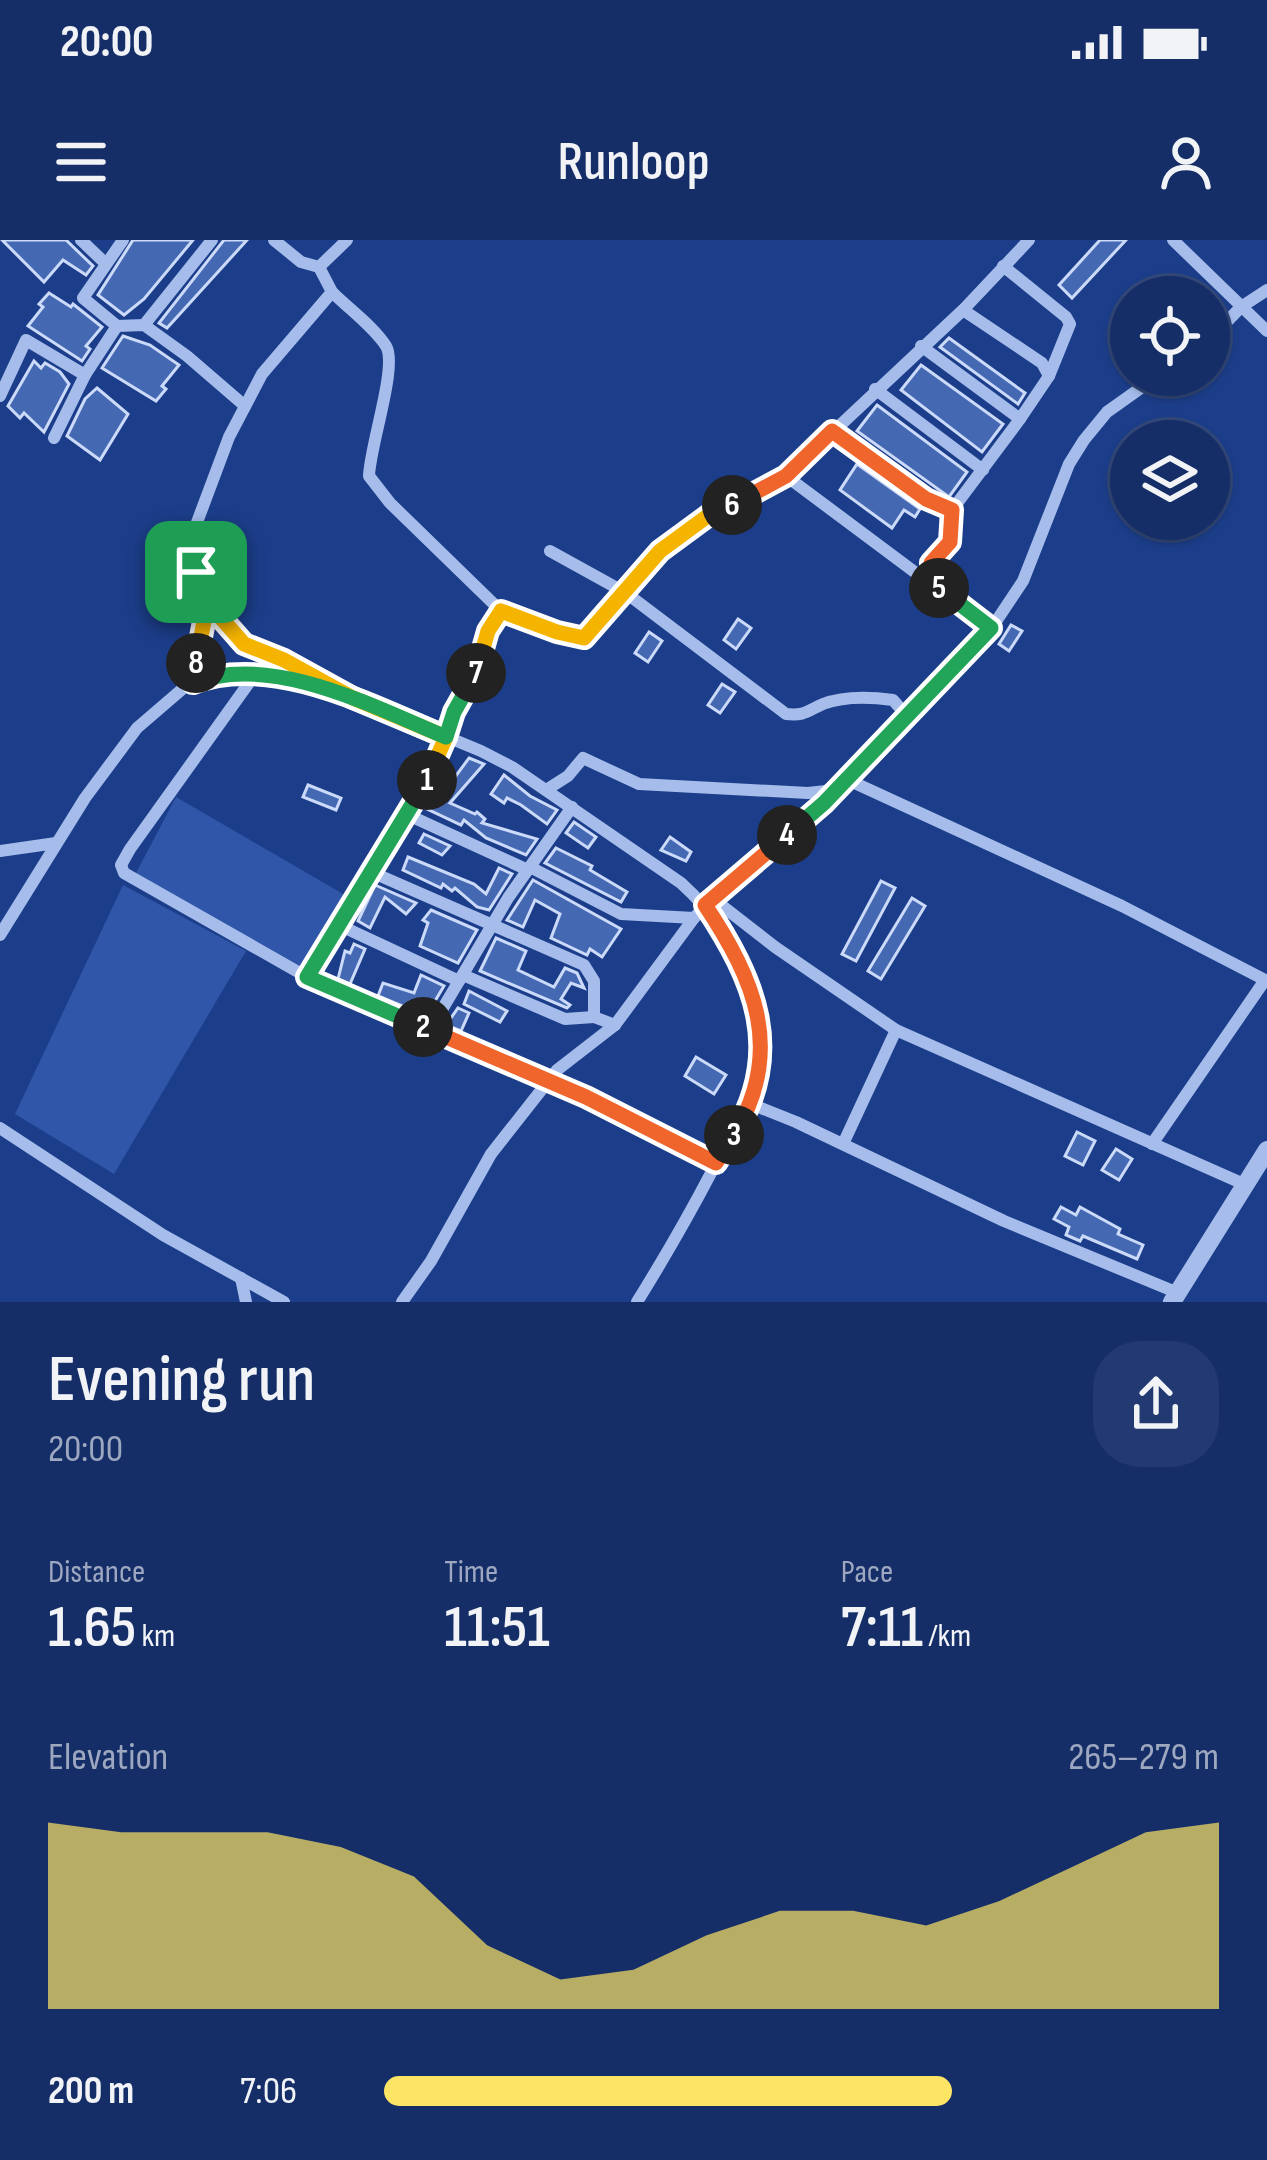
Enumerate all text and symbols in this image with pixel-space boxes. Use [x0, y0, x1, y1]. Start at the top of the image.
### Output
text: 20:00 [60, 15, 154, 70]
icon: menu [48, 129, 114, 195]
icon: person [1153, 129, 1219, 195]
text: Runloop [557, 130, 710, 195]
map controls [1110, 276, 1230, 540]
button: locate [1110, 276, 1230, 396]
button: layers [1110, 420, 1230, 540]
pin: 6 [702, 475, 762, 535]
text: 6 [724, 485, 740, 525]
pin [145, 521, 247, 623]
icon: arrive [163, 539, 229, 605]
pin: 5 [909, 558, 969, 618]
text: 5 [932, 568, 946, 608]
pin: 8 [166, 633, 226, 693]
text: 8 [188, 643, 204, 683]
pin: 7 [446, 643, 506, 703]
text: 7 [469, 653, 483, 693]
pin: 1 [397, 750, 457, 810]
text: 1 [421, 760, 433, 800]
pin: 4 [757, 805, 817, 865]
text: 4 [779, 815, 795, 855]
pin: 2 [393, 997, 453, 1057]
text: 2 [416, 1007, 430, 1047]
pin: 3 [704, 1105, 764, 1165]
text: 3 [727, 1115, 741, 1155]
text: Evening run [48, 1341, 315, 1420]
button: share [1093, 1341, 1219, 1467]
text: 20:00 [48, 1426, 123, 1473]
text: Distance [48, 1552, 145, 1592]
text: Time [444, 1552, 498, 1592]
text: Pace [841, 1552, 893, 1592]
text: 1.65 [48, 1592, 136, 1664]
text: 11:51 [444, 1592, 550, 1664]
text: 7:11 [841, 1592, 923, 1664]
text: km [136, 1616, 175, 1656]
text: /km [923, 1616, 971, 1656]
text: Elevation [48, 1734, 168, 1781]
text: 265–279 m [1068, 1734, 1219, 1781]
text: 200 m [48, 2068, 134, 2115]
text: 7:06 [240, 2068, 297, 2115]

